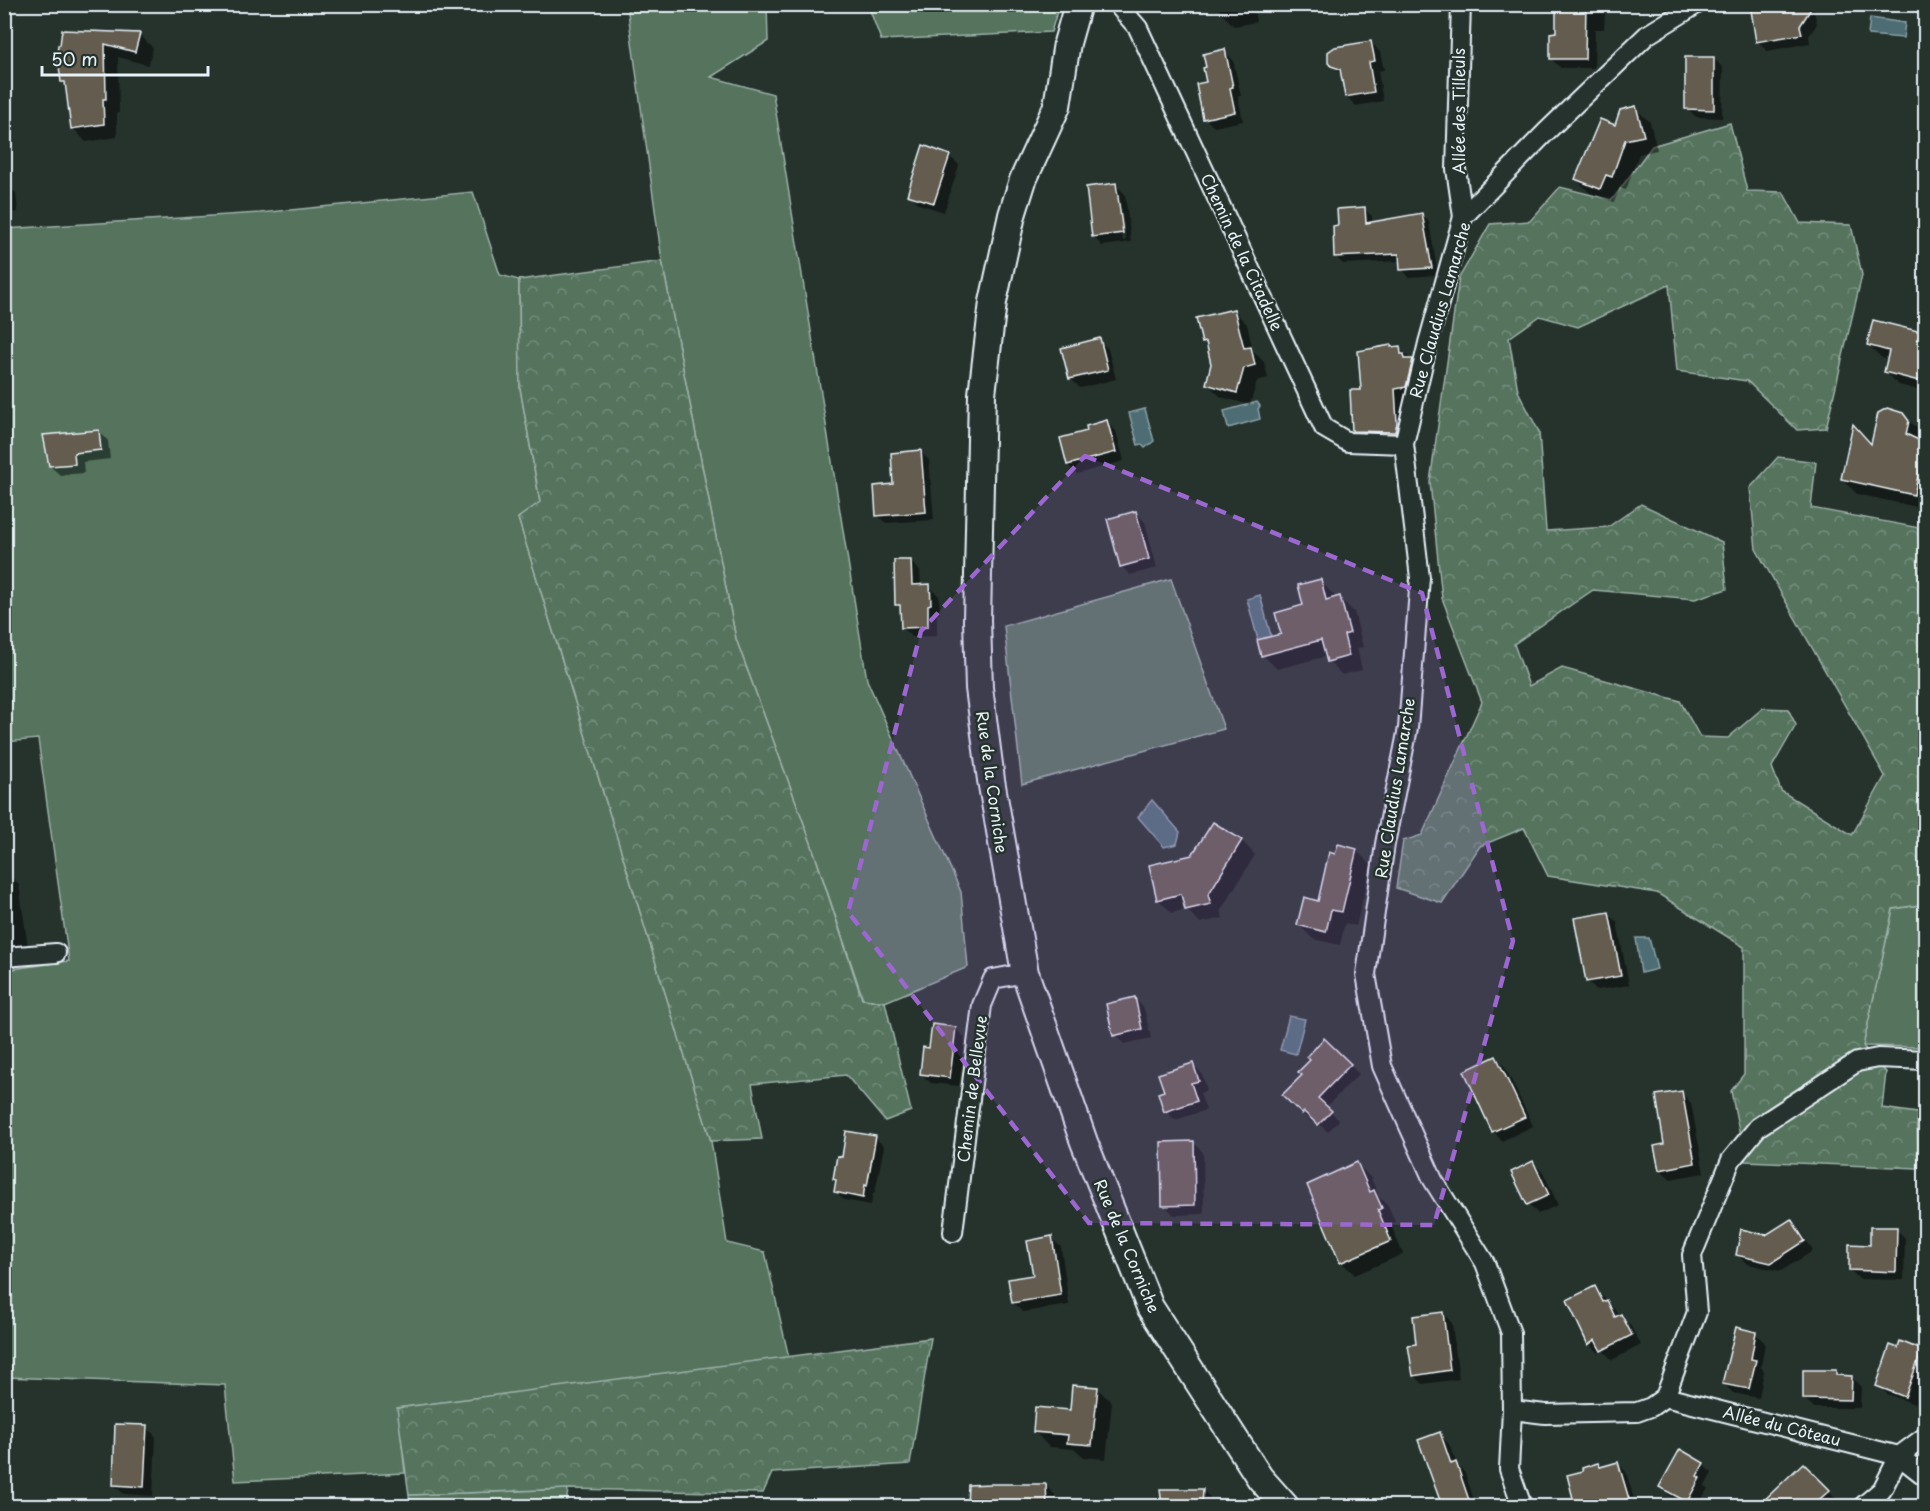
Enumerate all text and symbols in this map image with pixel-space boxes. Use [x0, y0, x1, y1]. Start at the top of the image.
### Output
scale bar [42, 39, 208, 77]
text: 50 m [51, 45, 98, 72]
street label: Allée des Tilleuls [1446, 48, 1470, 174]
street label: Chemin de la Citadelle [1196, 169, 1290, 335]
street label: Rue Claudius Lamarche [1402, 219, 1476, 401]
street label: Rue Claudius Lamarche [1368, 696, 1420, 880]
street label: Rue de la Corniche [971, 709, 1015, 854]
street label: Chemin de Bellevue [950, 1014, 992, 1164]
street label: Rue de la Corniche [1089, 1175, 1167, 1316]
street label: Allée du Côteau [1721, 1399, 1844, 1451]

